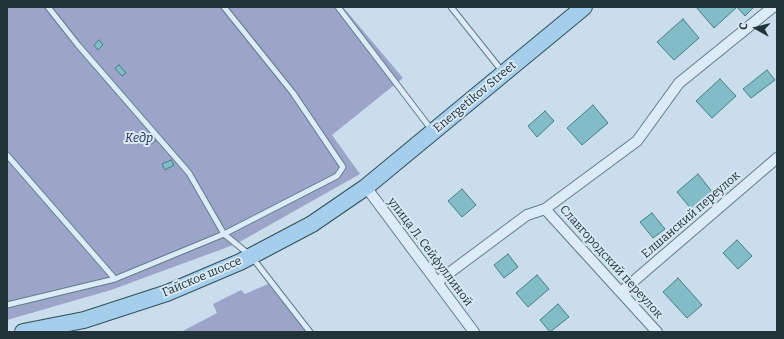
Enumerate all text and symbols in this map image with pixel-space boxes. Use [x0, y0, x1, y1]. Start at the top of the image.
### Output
north arrow [736, 8, 776, 48]
text: С [737, 22, 751, 31]
street label: Energetikov Street [431, 58, 519, 136]
park label: Кедр [125, 132, 153, 146]
street label: Елшанский переулок [639, 168, 743, 262]
street label: улица Л. Сейфуллиной [385, 195, 475, 309]
street label: Славгородский переулок [556, 202, 666, 322]
street label: Гайское шоссе [160, 254, 244, 300]

